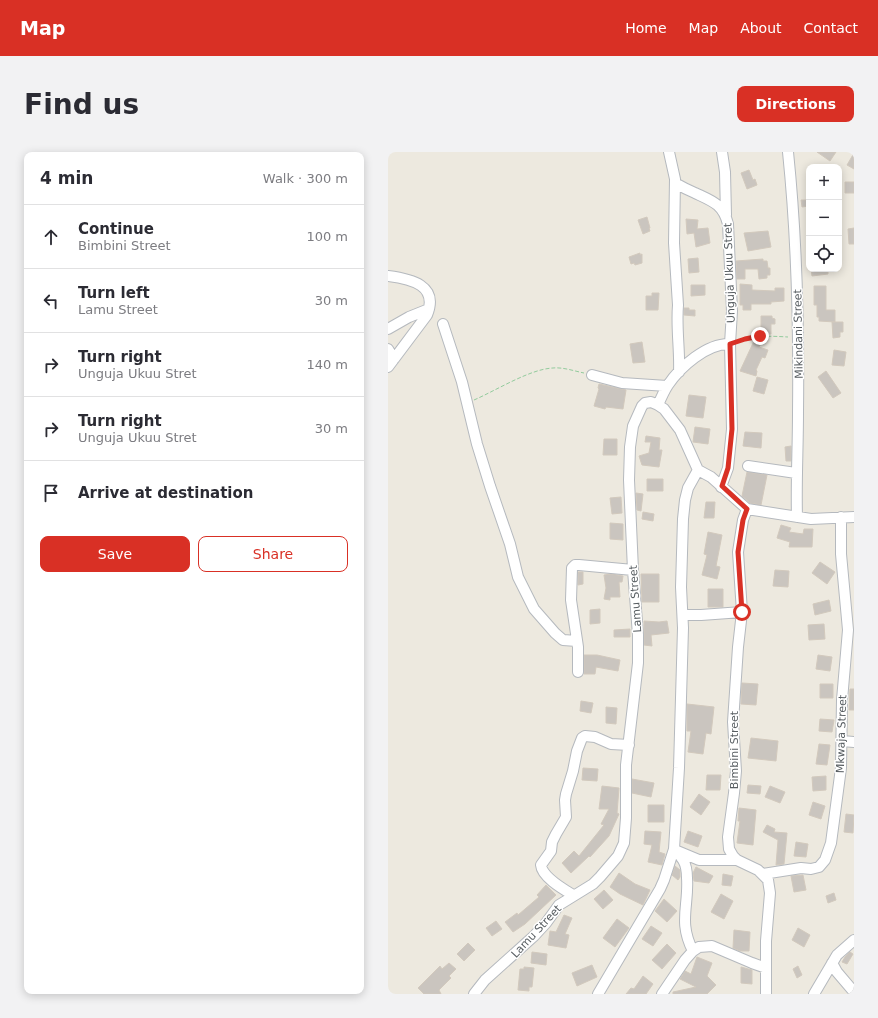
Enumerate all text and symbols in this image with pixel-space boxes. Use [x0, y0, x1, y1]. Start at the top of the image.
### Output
text: Map [20, 17, 65, 39]
text: Home [625, 20, 667, 36]
text: Map [689, 20, 718, 36]
text: About [740, 20, 782, 36]
text: Contact [804, 20, 858, 36]
button: Directions [737, 86, 854, 122]
text: Find us [24, 88, 139, 121]
map controls [806, 164, 842, 272]
button: + [806, 164, 842, 200]
text: 4 min [40, 168, 93, 188]
text: Walk · 300 m [263, 171, 348, 186]
button: − [806, 200, 842, 236]
text: Continue [78, 220, 154, 238]
street label: Unguja Ukuu Stret [721, 222, 738, 323]
icon: ahead [40, 226, 62, 248]
text: 100 m [306, 229, 348, 244]
button: locate [806, 236, 842, 272]
text: Bimbini Street [78, 238, 171, 253]
text: Turn left [78, 284, 150, 302]
street label: Mikindani Street [791, 288, 806, 379]
icon: left [40, 290, 62, 312]
text: 30 m [315, 293, 348, 308]
text: Lamu Street [78, 302, 158, 317]
route end [751, 327, 769, 345]
text: Turn right [78, 348, 162, 366]
icon: right [40, 354, 62, 376]
text: 140 m [306, 357, 348, 372]
text: Unguja Ukuu Stret [78, 366, 197, 381]
text: Turn right [78, 412, 162, 430]
icon: right [40, 418, 62, 440]
text: 30 m [315, 421, 348, 436]
text: Unguja Ukuu Stret [78, 430, 197, 445]
icon: arrive [40, 482, 62, 504]
text: Arrive at destination [78, 484, 253, 502]
button: Save [40, 536, 190, 572]
button: Share [198, 536, 348, 572]
street label: Lamu Street [627, 564, 644, 633]
route start [733, 603, 751, 621]
street label: Mkwaja Street [834, 694, 849, 773]
street label: Bimbini Street [728, 710, 741, 789]
street label: Lamu Street [509, 902, 565, 960]

